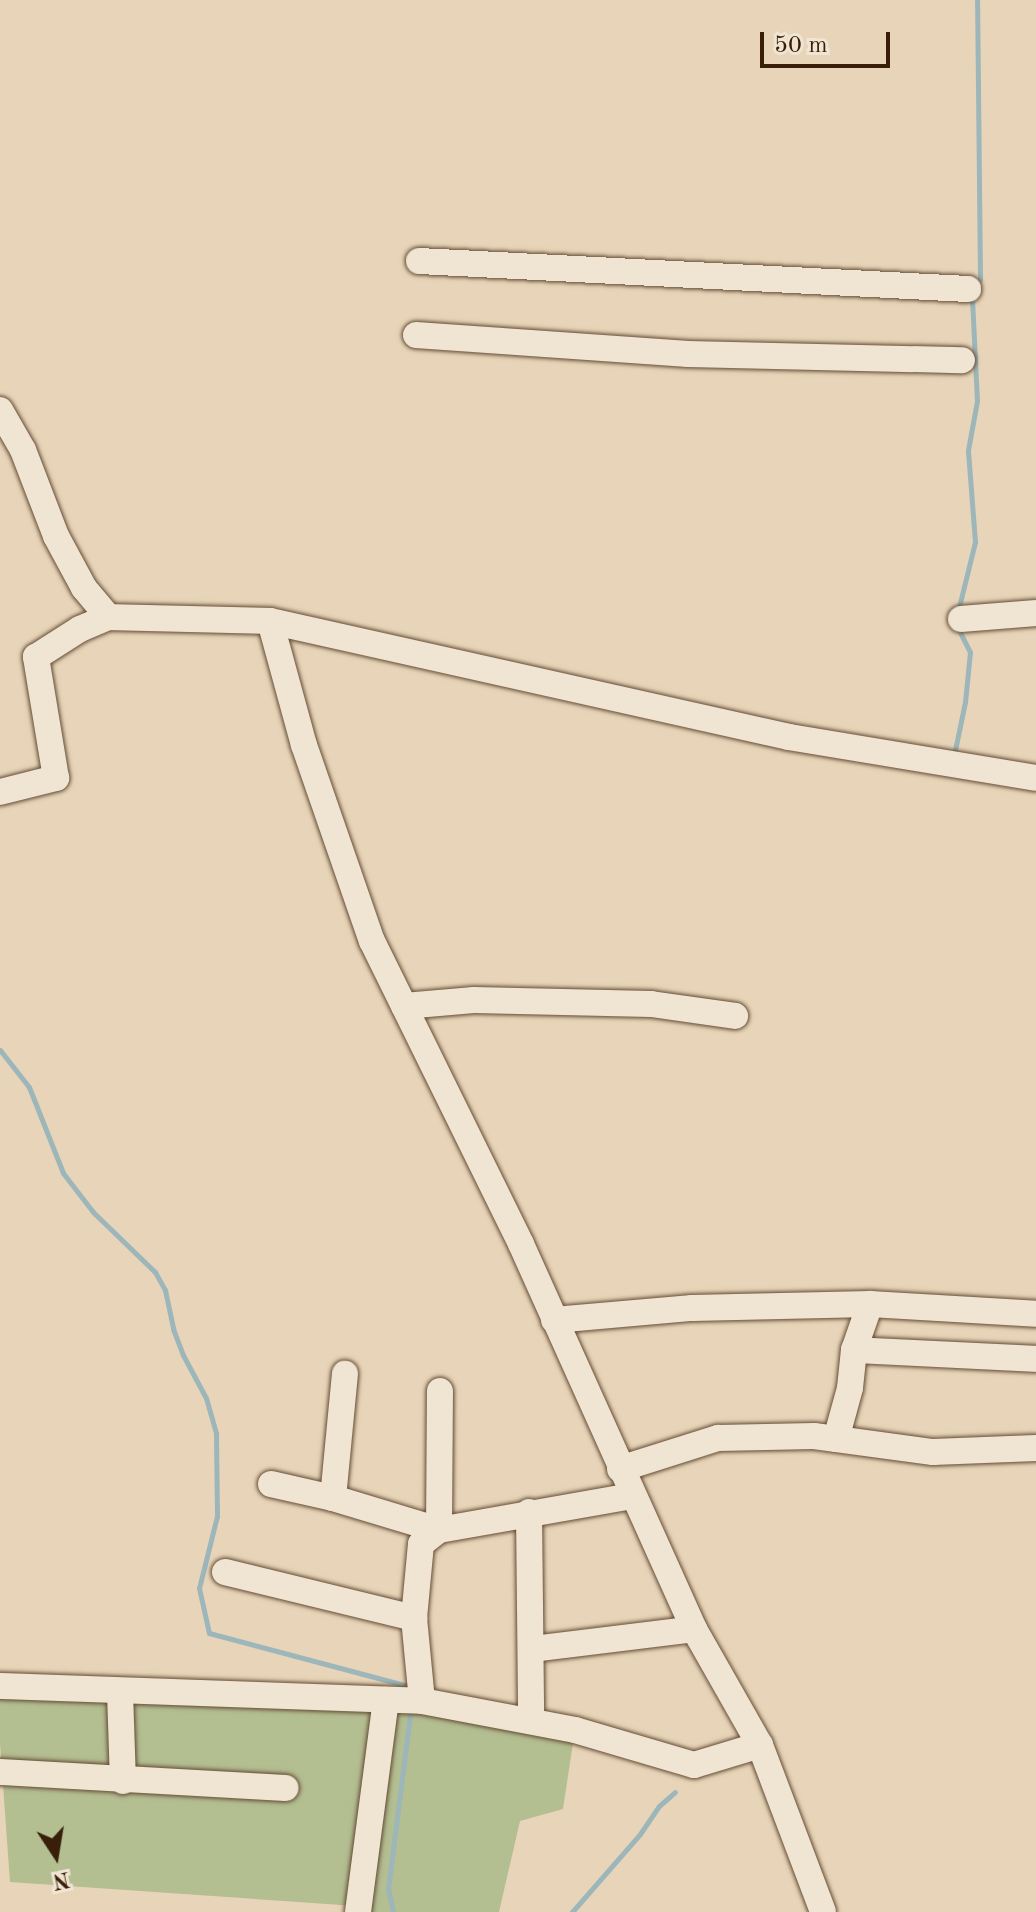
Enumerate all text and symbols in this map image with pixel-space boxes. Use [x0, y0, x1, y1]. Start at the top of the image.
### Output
scale bar [764, 16, 894, 66]
text: 50 m [774, 34, 828, 58]
north arrow [16, 1816, 96, 1896]
text: N [50, 1867, 71, 1892]

